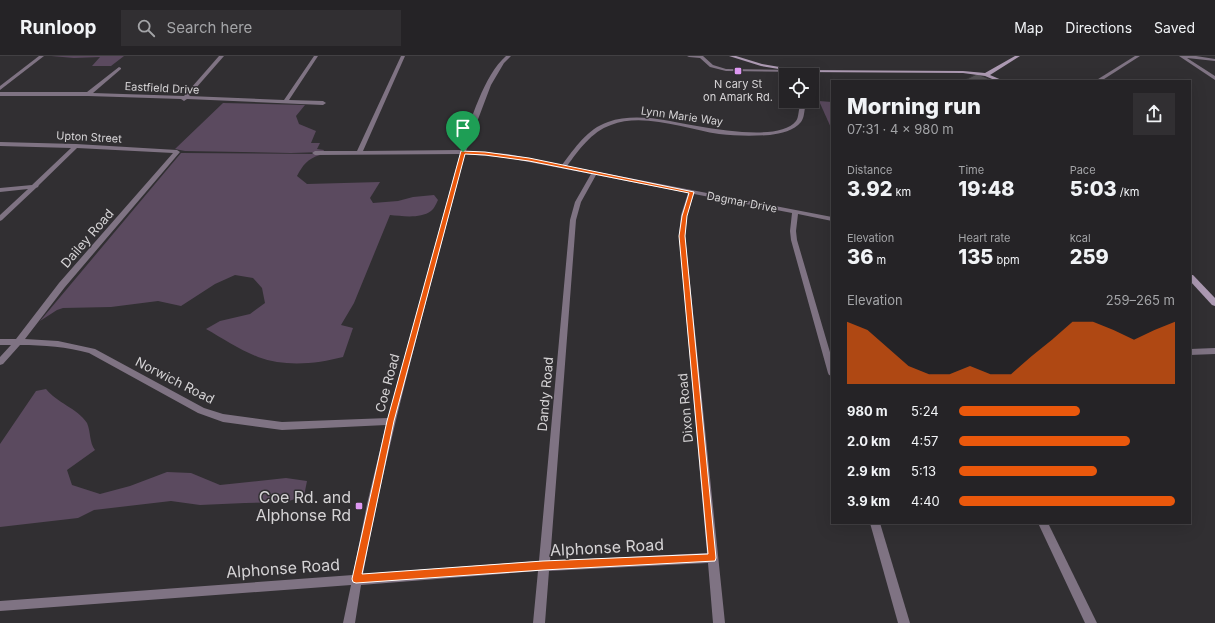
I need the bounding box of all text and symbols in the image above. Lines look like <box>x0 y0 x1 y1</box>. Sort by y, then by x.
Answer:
search box <box>121 10 401 46</box>
text: Runloop <box>20 16 97 39</box>
icon: search <box>135 17 157 39</box>
text: Search here <box>167 18 252 37</box>
text: Map <box>1014 19 1043 36</box>
text: Directions <box>1065 19 1132 36</box>
text: Saved <box>1154 19 1195 36</box>
marker: N cary St on Amark Rd. <box>733 66 743 76</box>
map controls <box>779 68 819 108</box>
button: locate <box>779 68 819 108</box>
place label: N cary St on Amark Rd. <box>703 77 773 104</box>
street label: Eastfield Drive <box>124 79 200 97</box>
text: Morning run <box>847 93 981 119</box>
button: share <box>1133 93 1175 135</box>
street label: Lynn Marie Way <box>640 103 724 129</box>
pin <box>446 111 480 152</box>
icon: arrive <box>452 117 474 139</box>
text: 07:31 · 4 × 980 m <box>847 121 954 137</box>
street label: Upton Street <box>56 128 123 146</box>
text: Distance <box>847 163 892 177</box>
text: Time <box>958 163 984 177</box>
text: Pace <box>1070 163 1096 177</box>
text: 3.92 <box>847 177 892 201</box>
text: 19:48 <box>958 177 1015 201</box>
text: 5:03 <box>1070 177 1117 201</box>
text: km <box>892 185 911 199</box>
text: /km <box>1117 185 1139 199</box>
street label: Dagmar Drive <box>706 188 778 216</box>
street label: Dailey Road <box>57 205 117 271</box>
text: Elevation <box>847 231 894 245</box>
text: Heart rate <box>958 231 1010 245</box>
text: kcal <box>1070 231 1091 245</box>
text: 36 <box>847 245 873 269</box>
text: 135 <box>958 245 993 269</box>
text: 259 <box>1070 245 1109 269</box>
text: m <box>873 253 886 267</box>
text: bpm <box>993 253 1020 267</box>
text: Elevation <box>847 292 903 308</box>
text: 259–265 m <box>1106 292 1175 308</box>
street label: Coe Road <box>372 352 402 414</box>
street label: Norwich Road <box>133 353 217 407</box>
street label: Dandy Road <box>534 356 556 432</box>
street label: Dixon Road <box>674 373 696 443</box>
text: 980 m <box>847 403 888 419</box>
text: 5:24 <box>911 403 939 419</box>
text: 2.0 km <box>847 433 890 449</box>
text: 4:57 <box>911 433 938 449</box>
text: 2.9 km <box>847 463 890 479</box>
text: 5:13 <box>911 463 936 479</box>
place label: Coe Rd. and Alphonse Rd <box>256 487 351 525</box>
text: 3.9 km <box>847 493 890 509</box>
text: 4:40 <box>911 493 940 509</box>
marker: Coe Rd. and Alphonse Rd <box>354 501 364 511</box>
street label: Alphonse Road <box>550 534 664 560</box>
street label: Alphonse Road <box>225 554 341 582</box>

